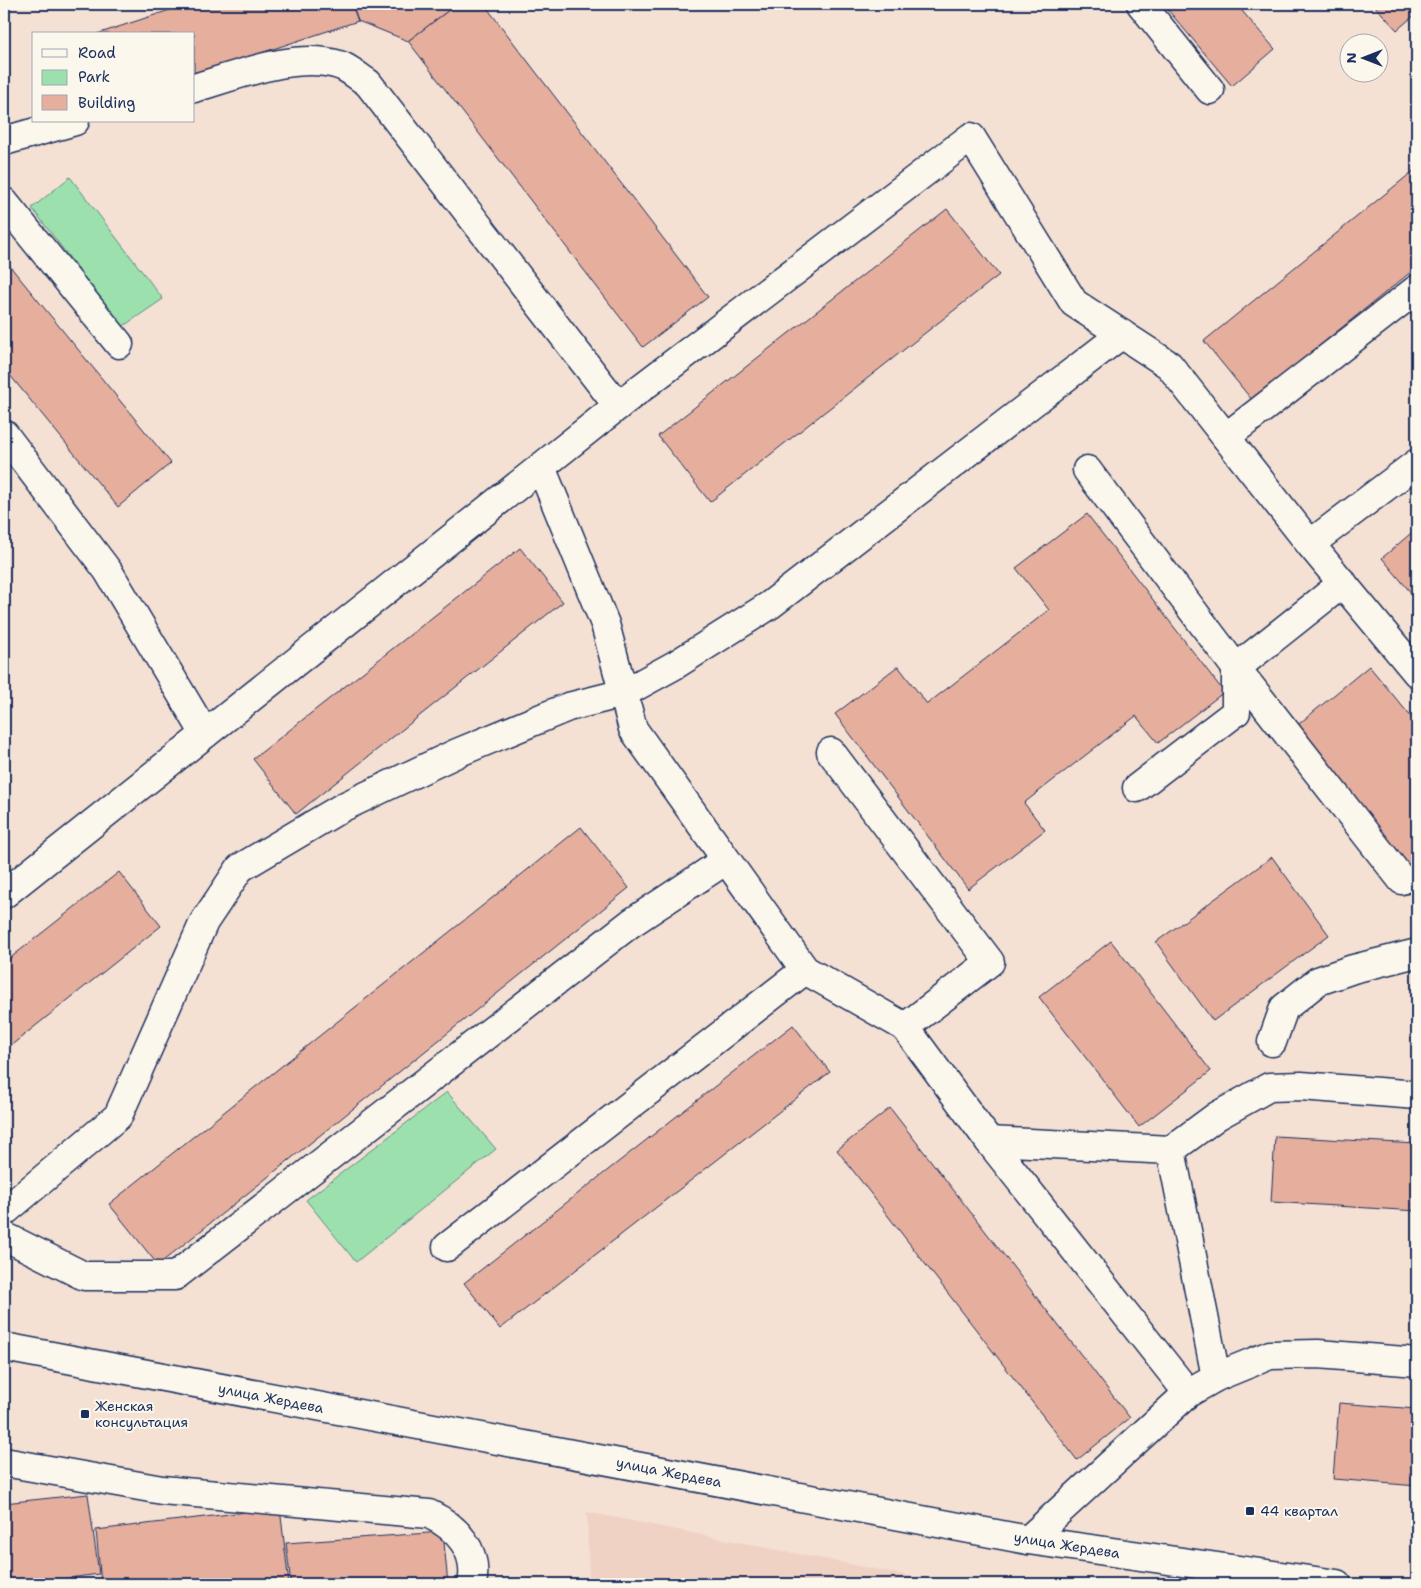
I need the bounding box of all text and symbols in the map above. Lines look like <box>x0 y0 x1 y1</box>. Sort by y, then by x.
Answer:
legend <box>32 32 195 122</box>
north arrow <box>1338 32 1388 82</box>
text: Road <box>78 43 116 63</box>
text: N <box>1342 52 1360 64</box>
text: Park <box>78 67 110 87</box>
text: Building <box>78 93 135 113</box>
street label: улица Жердева <box>217 1379 326 1417</box>
place label: Женская консультация <box>95 1397 188 1431</box>
marker: Женская консультация <box>79 1408 91 1420</box>
street label: улица Жердева <box>615 1453 724 1491</box>
place label: 44 квартал <box>1260 1502 1338 1520</box>
marker: 44 квартал <box>1244 1505 1256 1517</box>
street label: улица Жердева <box>1013 1528 1122 1562</box>

